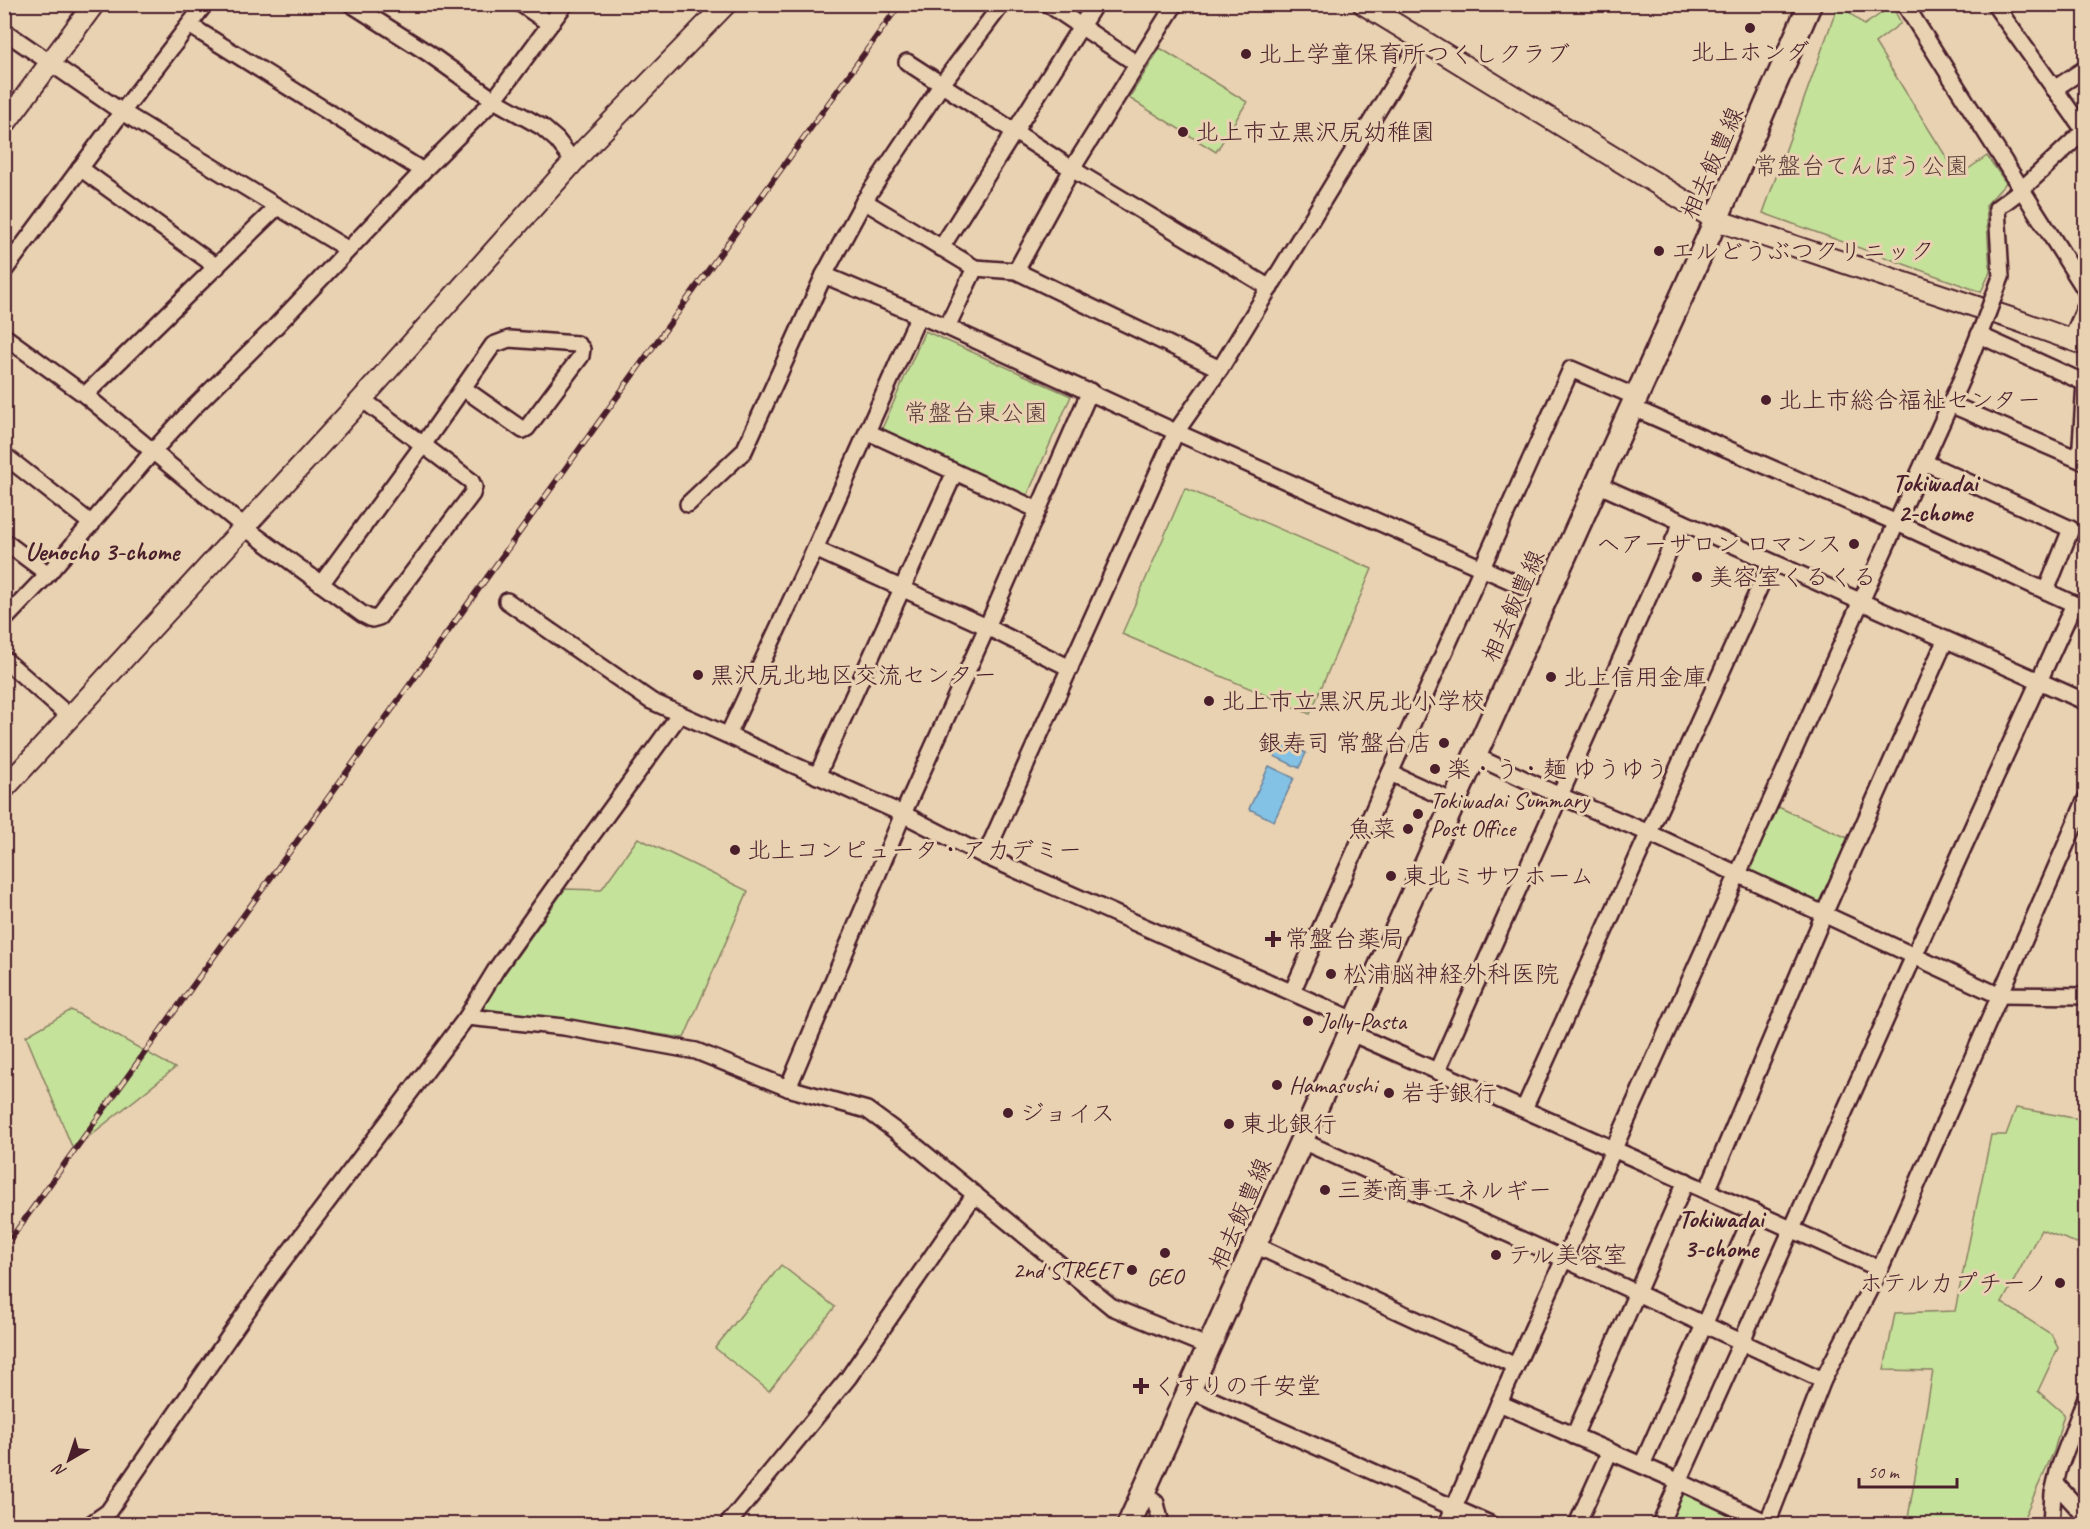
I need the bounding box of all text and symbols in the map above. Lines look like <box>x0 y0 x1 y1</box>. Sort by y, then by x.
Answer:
marker: 北上ホンダ <box>1743 21 1757 35</box>
place label: 北上ホンダ <box>1690 37 1810 67</box>
place label: 北上学童保育所つくしクラブ <box>1258 39 1570 69</box>
marker: 北上学童保育所つくしクラブ <box>1239 47 1253 61</box>
street label: 相去飯豊線 <box>1674 102 1750 224</box>
place label: 北上市立黒沢尻幼稚園 <box>1195 117 1435 147</box>
marker: 北上市立黒沢尻幼稚園 <box>1176 125 1190 139</box>
park label: 常盤台てんぼう公園 <box>1753 151 1969 181</box>
place label: エルどうぶつクリニック <box>1671 236 1935 266</box>
marker: エルどうぶつクリニック <box>1652 244 1666 258</box>
place label: 北上市総合福祉センター <box>1778 385 2041 415</box>
marker: 北上市総合福祉センター <box>1759 393 1773 407</box>
park label: 常盤台東公園 <box>904 398 1048 428</box>
district label: Tokiwadai 2-chome <box>1892 466 1981 529</box>
place label: ヘアーサロン ロマンス <box>1596 529 1842 559</box>
district label: Uenocho 3-chome <box>25 535 181 568</box>
marker: ヘアーサロン ロマンス <box>1847 537 1861 551</box>
street label: 相去飯豊線 <box>1475 545 1551 667</box>
place label: 美容室くるくる <box>1709 562 1877 592</box>
marker: 美容室くるくる <box>1690 570 1704 584</box>
place label: 黒沢尻北地区交流センター <box>710 660 997 690</box>
place label: 北上信用金庫 <box>1563 662 1707 692</box>
marker: 黒沢尻北地区交流センター <box>691 668 705 682</box>
marker: 北上信用金庫 <box>1544 670 1558 684</box>
place label: 北上市立黒沢尻北小学校 <box>1221 686 1485 716</box>
marker: 北上市立黒沢尻北小学校 <box>1202 694 1216 708</box>
place label: 銀寿司 常盤台店 <box>1258 728 1432 758</box>
marker: 銀寿司 常盤台店 <box>1437 736 1451 750</box>
place label: 楽・う・麺 ゆうゆう <box>1447 754 1669 784</box>
marker: 楽・う・麺 ゆうゆう <box>1428 762 1442 776</box>
place label: Tokiwadai Summary Post Office <box>1430 785 1591 843</box>
marker: Tokiwadai Summary Post Office <box>1411 807 1425 821</box>
place label: 魚菜 <box>1348 814 1396 844</box>
marker: 魚菜 <box>1401 822 1415 836</box>
place label: 北上コンピュータ・アカデミー <box>747 835 1082 865</box>
marker: 北上コンピュータ・アカデミー <box>728 843 742 857</box>
place label: 東北ミサワホーム <box>1403 861 1594 891</box>
marker: 東北ミサワホーム <box>1384 869 1398 883</box>
place label: 常盤台薬局 <box>1285 924 1405 954</box>
marker: 常盤台薬局 <box>1266 932 1280 946</box>
place label: 松浦脳神経外科医院 <box>1343 959 1559 989</box>
marker: 松浦脳神経外科医院 <box>1324 967 1338 981</box>
place label: Jolly-Pasta <box>1319 1006 1407 1036</box>
marker: Jolly-Pasta <box>1301 1014 1315 1028</box>
place label: Hamasushi <box>1289 1070 1379 1100</box>
marker: Hamasushi <box>1270 1078 1284 1092</box>
place label: 岩手銀行 <box>1401 1078 1497 1108</box>
marker: 岩手銀行 <box>1382 1086 1396 1100</box>
place label: ジョイス <box>1020 1098 1115 1128</box>
marker: ジョイス <box>1001 1106 1015 1120</box>
place label: 東北銀行 <box>1241 1109 1337 1139</box>
marker: 東北銀行 <box>1222 1117 1236 1131</box>
street label: 相去飯豊線 <box>1202 1153 1278 1275</box>
place label: 三菱商事エネルギー <box>1337 1175 1552 1205</box>
marker: 三菱商事エネルギー <box>1318 1183 1332 1197</box>
district label: Tokiwadai 3-chome <box>1678 1202 1767 1265</box>
place label: テル美容室 <box>1508 1240 1627 1270</box>
marker: GEO <box>1158 1246 1172 1260</box>
marker: テル美容室 <box>1489 1248 1503 1262</box>
place label: 2nd STREET <box>1012 1255 1125 1285</box>
place label: GEO <box>1147 1262 1185 1292</box>
marker: 2nd STREET <box>1125 1263 1139 1277</box>
place label: ホテルカプチーノ <box>1859 1268 2048 1298</box>
marker: ホテルカプチーノ <box>2053 1276 2067 1290</box>
place label: くすりの千安堂 <box>1153 1371 1321 1401</box>
marker: くすりの千安堂 <box>1134 1379 1148 1393</box>
north arrow <box>39 1430 99 1490</box>
scale bar <box>1859 1451 1956 1489</box>
text: N <box>48 1458 70 1482</box>
text: 50 m <box>1868 1461 1901 1483</box>

